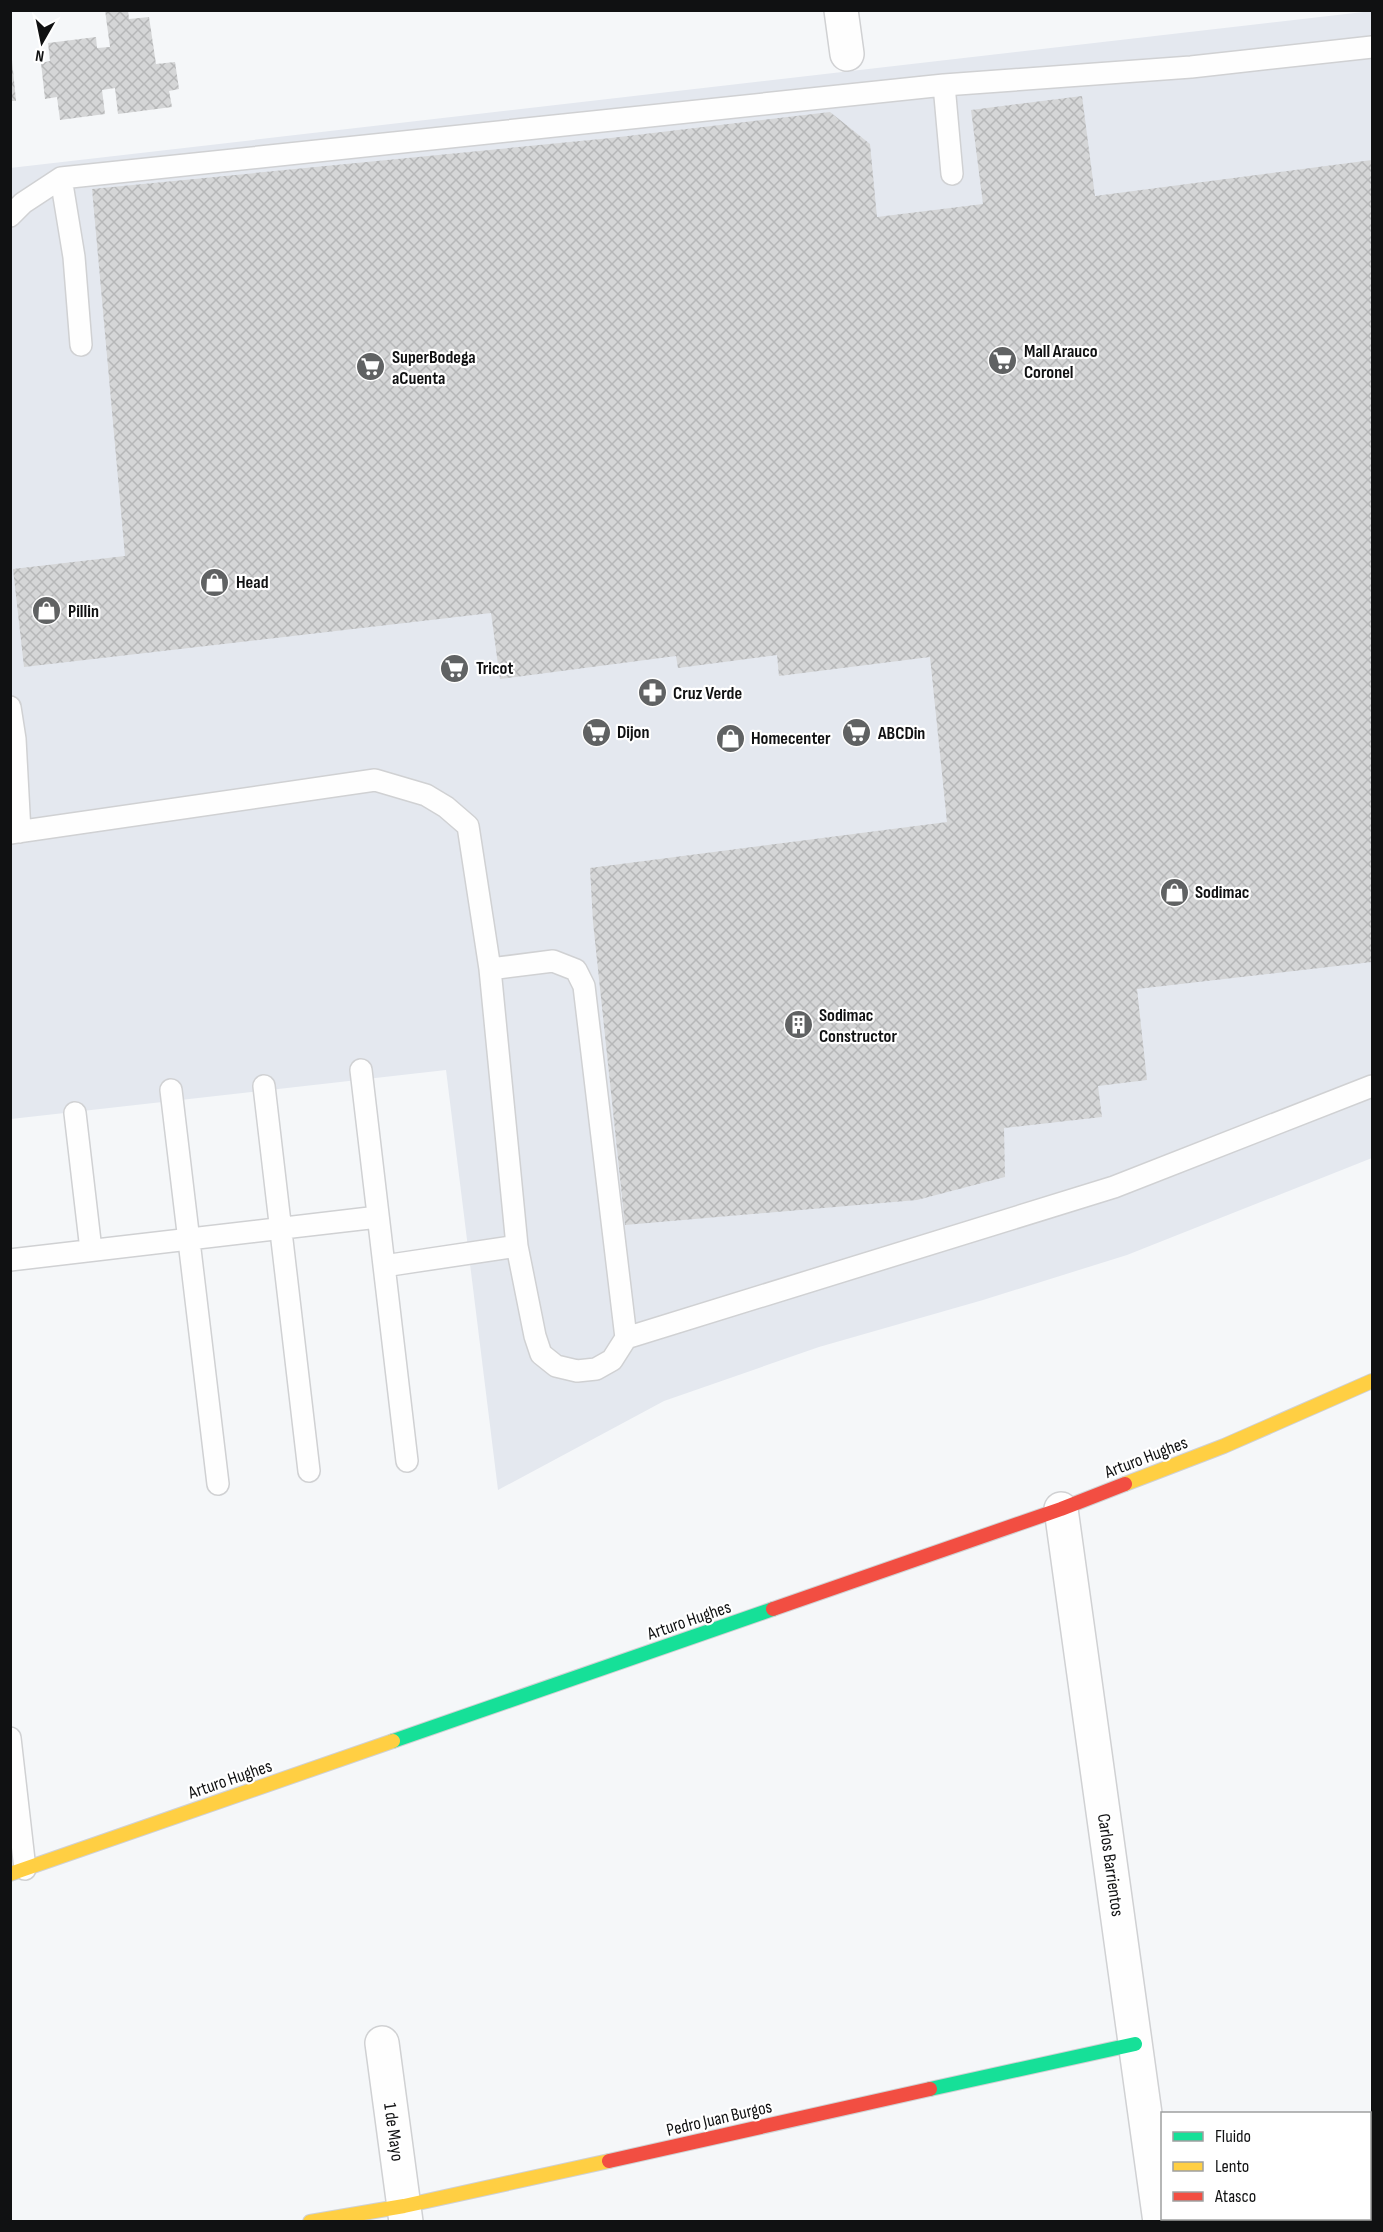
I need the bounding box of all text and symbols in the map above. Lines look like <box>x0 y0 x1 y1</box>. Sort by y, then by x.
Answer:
north arrow <box>12 12 72 72</box>
text: N <box>34 45 46 65</box>
place label: Mall Arauco Coronel <box>1024 341 1098 383</box>
supermarket icon: Mall Arauco Coronel <box>987 345 1019 377</box>
place label: SuperBodega aCuenta <box>392 347 476 389</box>
supermarket icon: SuperBodega aCuenta <box>355 351 387 383</box>
shop icon: Head <box>199 566 231 598</box>
place label: Head <box>236 572 269 593</box>
shop icon: Pillin <box>31 595 63 627</box>
place label: Pillin <box>68 601 99 622</box>
supermarket icon: Tricot <box>439 652 471 684</box>
place label: Tricot <box>476 658 513 679</box>
pharmacy icon: Cruz Verde <box>636 677 668 709</box>
place label: Cruz Verde <box>673 683 742 704</box>
supermarket icon: Dijon <box>580 716 612 748</box>
supermarket icon: ABCDin <box>841 717 873 749</box>
place label: Dijon <box>617 722 649 743</box>
shop icon: Homecenter <box>714 722 746 754</box>
place label: ABCDin <box>877 723 925 744</box>
place label: Homecenter <box>751 728 831 749</box>
shop icon: Sodimac <box>1158 876 1190 908</box>
place label: Sodimac <box>1195 882 1249 903</box>
place label: Sodimac Constructor <box>819 1005 897 1047</box>
building icon: Sodimac Constructor <box>782 1009 814 1041</box>
street label: Arturo Hughes <box>1101 1432 1191 1483</box>
street label: Arturo Hughes <box>644 1596 734 1645</box>
street label: Arturo Hughes <box>185 1755 275 1804</box>
street label: Carlos Barrientos <box>1093 1812 1128 1918</box>
street label: Pedro Juan Burgos <box>664 2096 774 2141</box>
street label: 1 de Mayo <box>379 2102 408 2163</box>
legend <box>1161 2112 1371 2220</box>
text: Fluido <box>1215 2126 1251 2147</box>
text: Lento <box>1215 2156 1249 2177</box>
text: Atasco <box>1214 2186 1256 2207</box>

